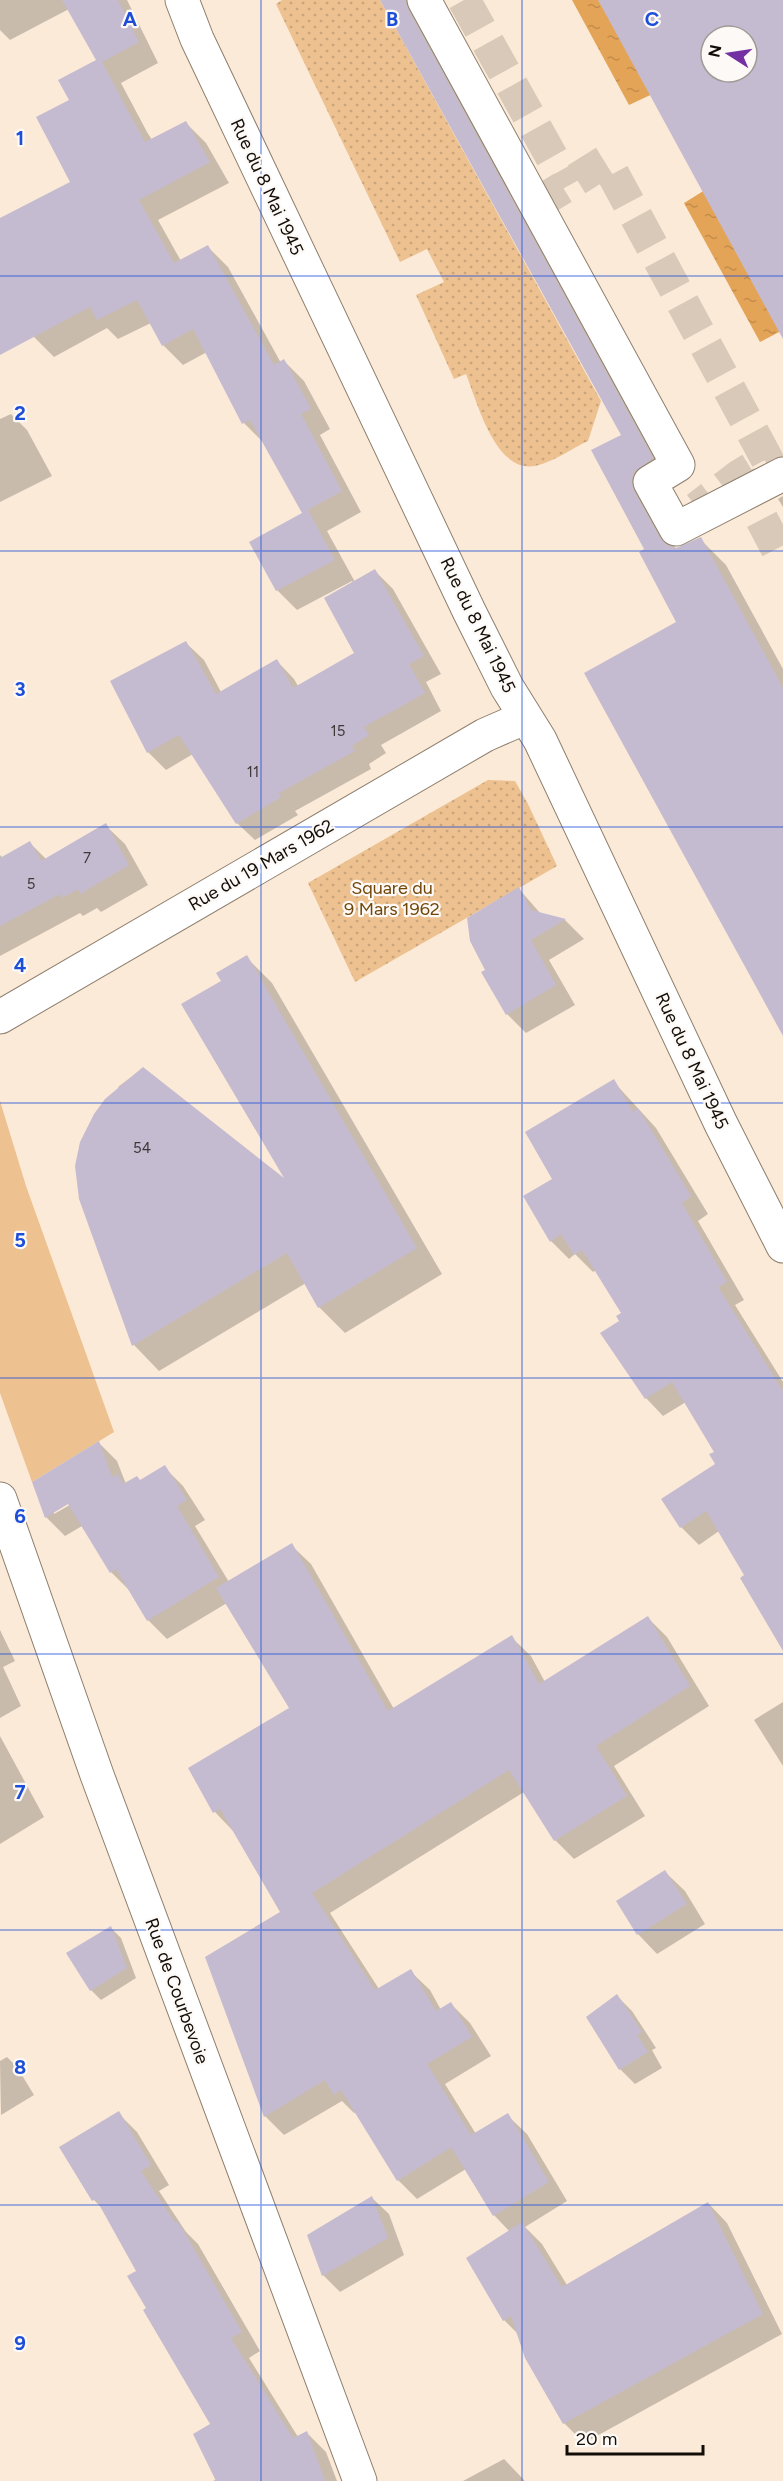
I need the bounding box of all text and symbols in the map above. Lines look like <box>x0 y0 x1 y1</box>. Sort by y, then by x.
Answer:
text: A <box>123 7 138 31</box>
text: B <box>386 7 398 31</box>
text: C <box>645 7 659 31</box>
north arrow <box>699 24 759 84</box>
text: N <box>704 43 725 59</box>
street label: Rue du 8 Mai 1945 <box>226 115 308 259</box>
text: 1 <box>16 126 24 150</box>
text: 2 <box>14 401 26 425</box>
street label: Rue du 8 Mai 1945 <box>436 554 520 696</box>
text: 3 <box>14 677 26 701</box>
house number: 15 <box>331 722 345 740</box>
house number: 11 <box>247 763 259 781</box>
street label: Rue du 19 Mars 1962 <box>185 815 337 915</box>
house number: 7 <box>83 849 91 867</box>
house number: 5 <box>27 875 35 893</box>
park label: Square du 9 Mars 1962 <box>344 877 440 920</box>
text: 4 <box>14 953 27 977</box>
street label: Rue du 8 Mai 1945 <box>651 989 733 1133</box>
house number: 54 <box>133 1139 151 1157</box>
text: 5 <box>14 1228 26 1252</box>
text: 6 <box>14 1504 26 1528</box>
text: 7 <box>14 1780 26 1804</box>
street label: Rue de Courbevoie <box>140 1915 214 2067</box>
text: 8 <box>14 2055 26 2079</box>
text: 9 <box>14 2331 26 2355</box>
scale bar <box>567 2418 704 2456</box>
text: 20 m <box>576 2428 617 2450</box>

